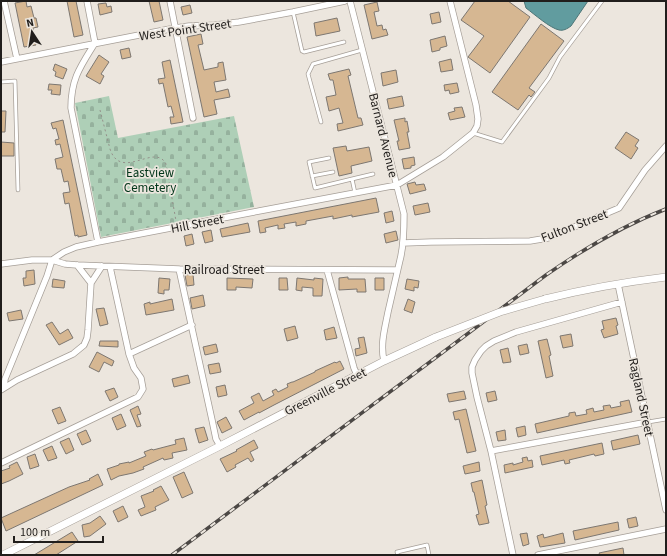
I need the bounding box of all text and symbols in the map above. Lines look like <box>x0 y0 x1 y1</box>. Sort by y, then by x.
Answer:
north arrow <box>12 12 52 52</box>
text: N <box>25 15 35 31</box>
street label: West Point Street <box>138 15 233 45</box>
street label: Barnard Avenue <box>364 91 402 179</box>
park label: Eastview Cemetery <box>124 164 176 197</box>
street label: Fulton Street <box>538 205 611 247</box>
street label: Hill Street <box>169 210 226 238</box>
street label: Railroad Street <box>184 261 265 279</box>
street label: Ragland Street <box>624 356 658 439</box>
street label: Greenville Street <box>281 363 370 420</box>
scale bar <box>14 518 103 544</box>
text: 100 m <box>20 524 50 541</box>

